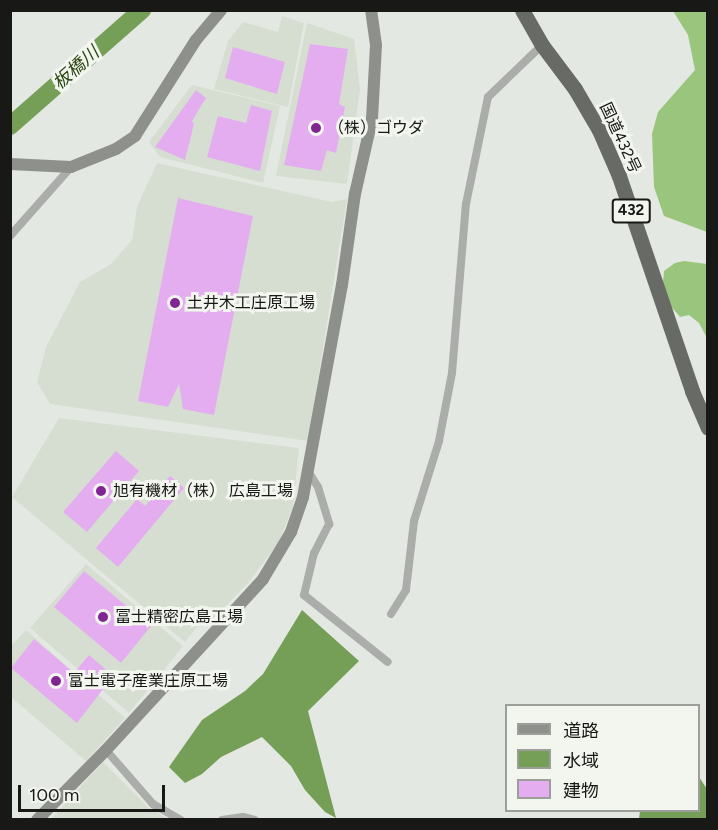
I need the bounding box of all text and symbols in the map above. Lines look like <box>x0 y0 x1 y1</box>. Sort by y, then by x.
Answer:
water label: 板橋川 <box>49 42 103 94</box>
street label: 国道432号 <box>595 100 645 176</box>
place label: （株）ゴウダ <box>328 118 424 138</box>
marker: （株）ゴウダ <box>309 121 323 135</box>
road number: 432 <box>612 199 650 223</box>
place label: 土井木工庄原工場 <box>187 293 315 313</box>
marker: 土井木工庄原工場 <box>168 296 182 310</box>
place label: 旭有機材（株） 広島工場 <box>113 481 293 501</box>
marker: 旭有機材（株） 広島工場 <box>94 484 108 498</box>
place label: 冨士精密広島工場 <box>115 607 243 627</box>
marker: 冨士精密広島工場 <box>96 610 110 624</box>
place label: 富士電子産業庄原工場 <box>68 671 228 691</box>
marker: 富士電子産業庄原工場 <box>49 674 63 688</box>
legend <box>505 704 700 812</box>
text: 道路 <box>563 720 599 742</box>
text: 水域 <box>563 750 599 772</box>
scale bar <box>21 773 168 811</box>
text: 建物 <box>563 780 599 802</box>
text: 100 m <box>29 784 79 806</box>

